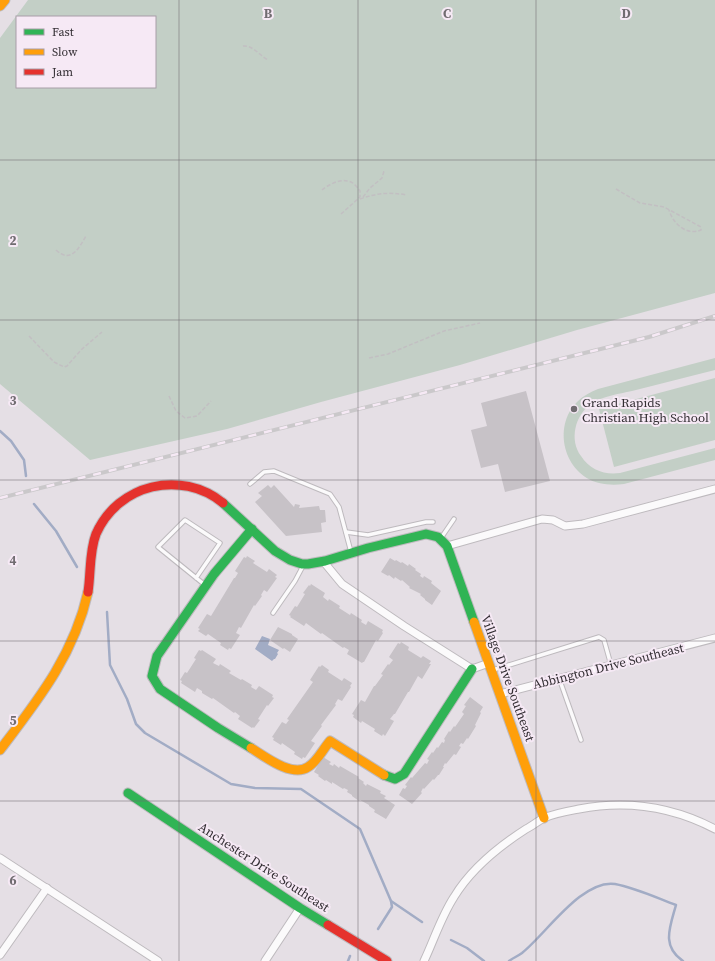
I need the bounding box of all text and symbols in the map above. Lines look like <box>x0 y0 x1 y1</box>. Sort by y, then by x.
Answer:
text: B <box>264 5 273 22</box>
text: C <box>443 5 451 22</box>
text: D <box>621 5 631 22</box>
legend <box>16 16 156 88</box>
text: Fast <box>52 24 74 40</box>
text: Slow <box>52 44 78 60</box>
text: Jam <box>51 64 73 80</box>
text: 2 <box>9 232 17 249</box>
text: 3 <box>9 392 17 409</box>
place label: Grand Rapids Christian High School <box>582 394 709 426</box>
marker: Grand Rapids Christian High School <box>569 404 579 414</box>
text: 4 <box>9 552 17 569</box>
street label: Village Drive Southeast <box>477 612 539 744</box>
street label: Abbington Drive Southeast <box>531 639 686 693</box>
text: 5 <box>9 712 17 729</box>
street label: Anchester Drive Southeast <box>195 818 333 916</box>
text: 6 <box>9 872 17 889</box>

